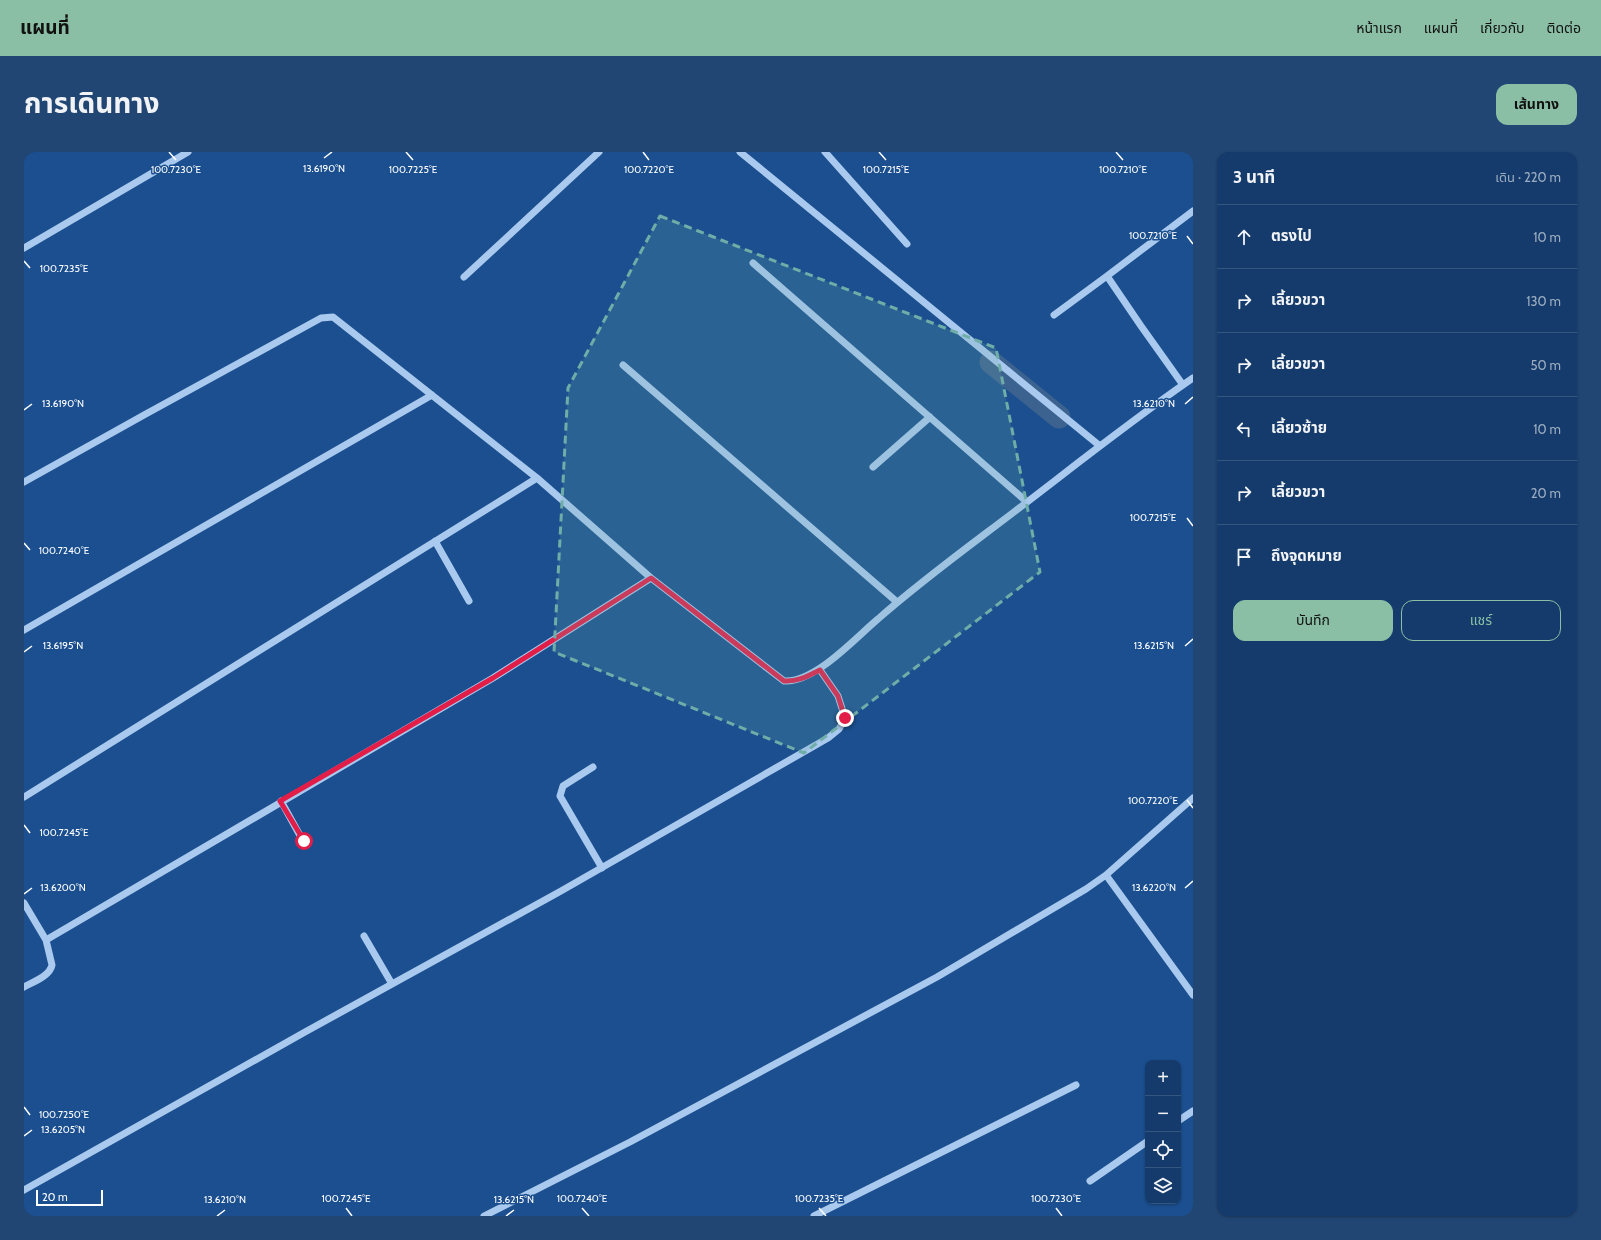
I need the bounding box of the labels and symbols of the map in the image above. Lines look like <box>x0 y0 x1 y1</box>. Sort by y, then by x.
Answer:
text: 13.6190°N <box>303 162 345 175</box>
text: 100.7230°E <box>151 163 202 176</box>
text: 100.7225°E <box>389 163 438 176</box>
text: 100.7220°E <box>624 163 674 176</box>
text: 100.7215°E <box>863 163 910 176</box>
text: 100.7210°E <box>1099 163 1147 176</box>
text: 100.7210°E <box>1129 229 1177 242</box>
text: 100.7235°E <box>40 262 89 275</box>
text: 13.6190°N <box>42 397 84 410</box>
text: 13.6210°N <box>1133 397 1175 410</box>
text: 100.7215°E <box>1130 511 1177 524</box>
text: 100.7240°E <box>39 544 90 557</box>
text: 13.6195°N <box>43 639 83 652</box>
text: 13.6215°N <box>1134 639 1174 652</box>
route end <box>836 709 854 727</box>
text: 100.7220°E <box>1128 794 1178 807</box>
text: 100.7245°E <box>39 826 89 839</box>
route start <box>295 832 313 850</box>
text: 13.6200°N <box>40 881 86 894</box>
text: 13.6220°N <box>1132 881 1176 894</box>
text: 100.7250°E <box>39 1108 90 1121</box>
text: 13.6205°N <box>41 1123 85 1136</box>
scale bar <box>36 1188 103 1207</box>
text: 100.7245°E <box>321 1192 371 1205</box>
text: 100.7240°E <box>557 1192 608 1205</box>
text: 100.7235°E <box>795 1192 844 1205</box>
text: 100.7230°E <box>1031 1192 1082 1205</box>
text: 13.6210°N <box>204 1193 246 1206</box>
text: 13.6215°N <box>494 1193 534 1206</box>

